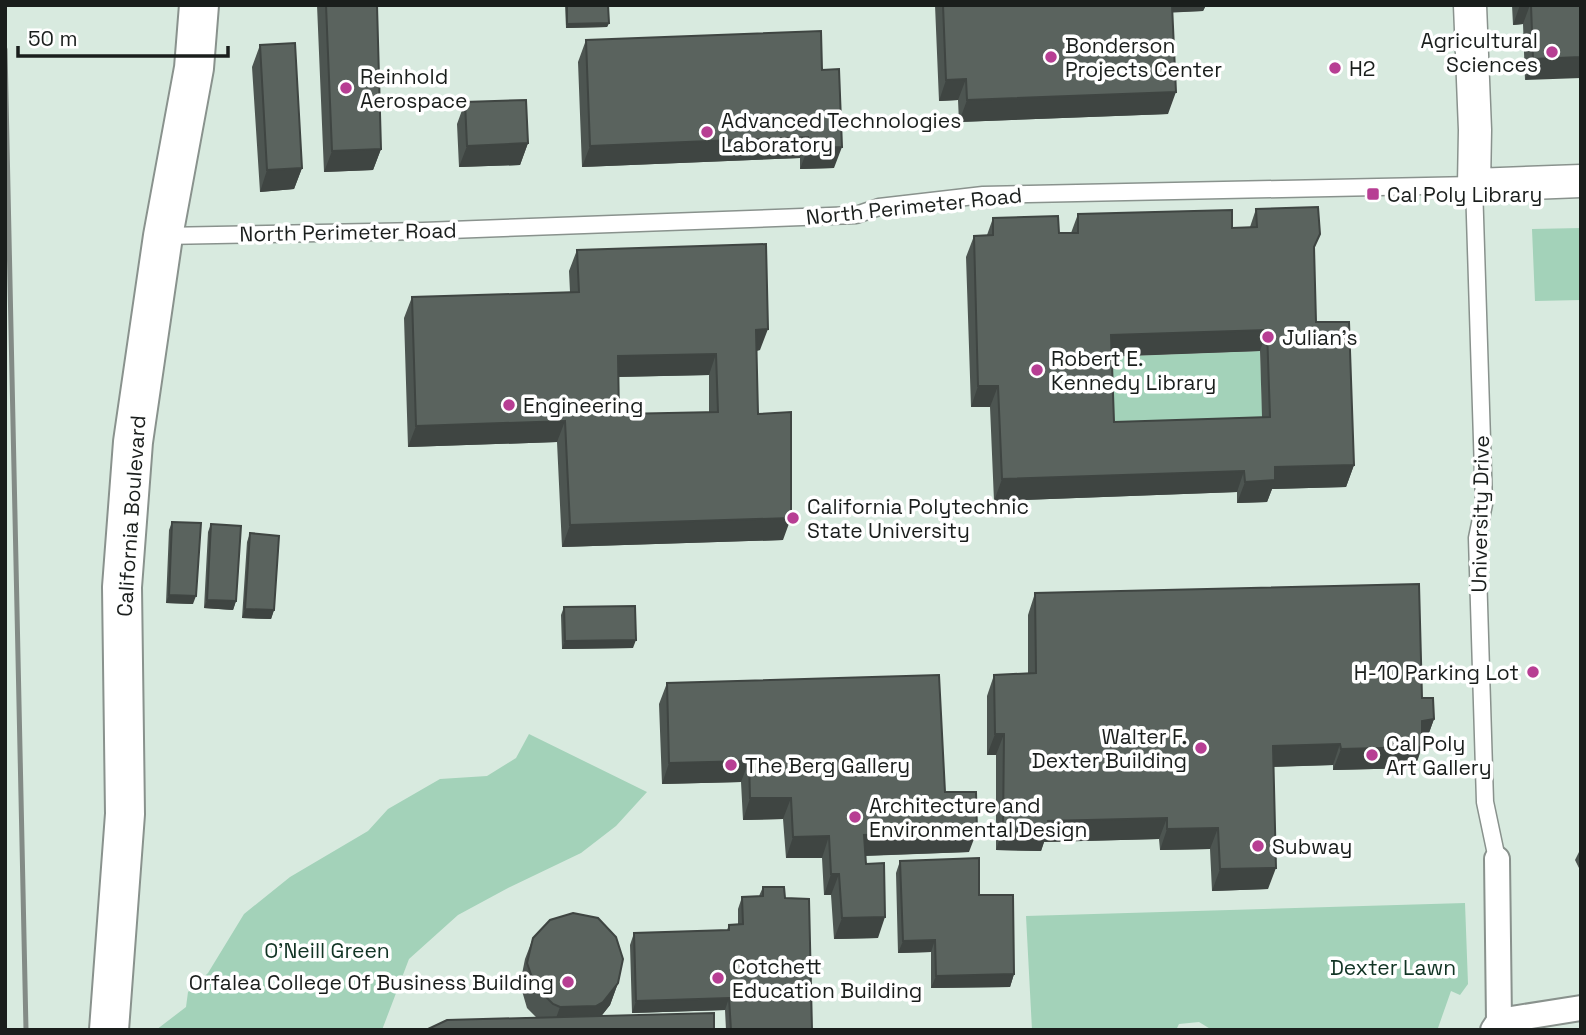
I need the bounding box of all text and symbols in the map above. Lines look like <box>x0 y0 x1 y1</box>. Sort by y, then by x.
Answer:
scale bar <box>18 14 228 58</box>
text: 50 m <box>28 25 78 52</box>
place label: Agricultural Sciences <box>1420 27 1538 78</box>
place label: Bonderson Projects Center <box>1065 32 1222 83</box>
marker: Agricultural Sciences <box>1544 44 1560 60</box>
marker: Bonderson Projects Center <box>1043 49 1059 65</box>
place label: H2 <box>1349 55 1375 82</box>
marker: H2 <box>1327 60 1343 76</box>
place label: Reinhold Aerospace <box>360 63 468 114</box>
marker: Reinhold Aerospace <box>338 80 354 96</box>
place label: Advanced Technologies Laboratory <box>721 107 961 158</box>
marker: Advanced Technologies Laboratory <box>699 124 715 140</box>
street label: North Perimeter Road <box>805 181 1023 231</box>
place label: Cal Poly Library <box>1387 181 1542 208</box>
marker: Cal Poly Library <box>1365 186 1381 202</box>
street label: North Perimeter Road <box>239 217 457 247</box>
place label: Julian's <box>1282 324 1358 351</box>
marker: Julian's <box>1260 329 1276 345</box>
place label: Robert E. Kennedy Library <box>1051 345 1216 396</box>
marker: Robert E. Kennedy Library <box>1029 362 1045 378</box>
place label: Engineering <box>523 392 643 419</box>
marker: Engineering <box>501 397 517 413</box>
street label: California Boulevard <box>110 414 152 618</box>
street label: University Drive <box>1465 435 1495 593</box>
place label: California Polytechnic State University <box>807 493 1029 544</box>
marker: California Polytechnic State University <box>785 510 801 526</box>
place label: H-10 Parking Lot <box>1354 659 1519 686</box>
marker: H-10 Parking Lot <box>1525 664 1541 680</box>
place label: Walter F. Dexter Building <box>1032 723 1187 774</box>
place label: Cal Poly Art Gallery <box>1386 730 1492 781</box>
marker: Walter F. Dexter Building <box>1193 740 1209 756</box>
marker: Cal Poly Art Gallery <box>1364 747 1380 763</box>
place label: The Berg Gallery <box>745 752 910 779</box>
marker: The Berg Gallery <box>723 757 739 773</box>
place label: Architecture and Environmental Design <box>869 792 1087 843</box>
marker: Architecture and Environmental Design <box>847 809 863 825</box>
place label: Subway <box>1272 833 1352 860</box>
marker: Subway <box>1250 838 1266 854</box>
park label: O'Neill Green <box>264 937 390 964</box>
place label: Cotchett Education Building <box>732 953 922 1004</box>
park label: Dexter Lawn <box>1330 954 1456 981</box>
place label: Orfalea College Of Business Building <box>189 969 554 996</box>
marker: Cotchett Education Building <box>710 970 726 986</box>
marker: Orfalea College Of Business Building <box>560 974 576 990</box>

